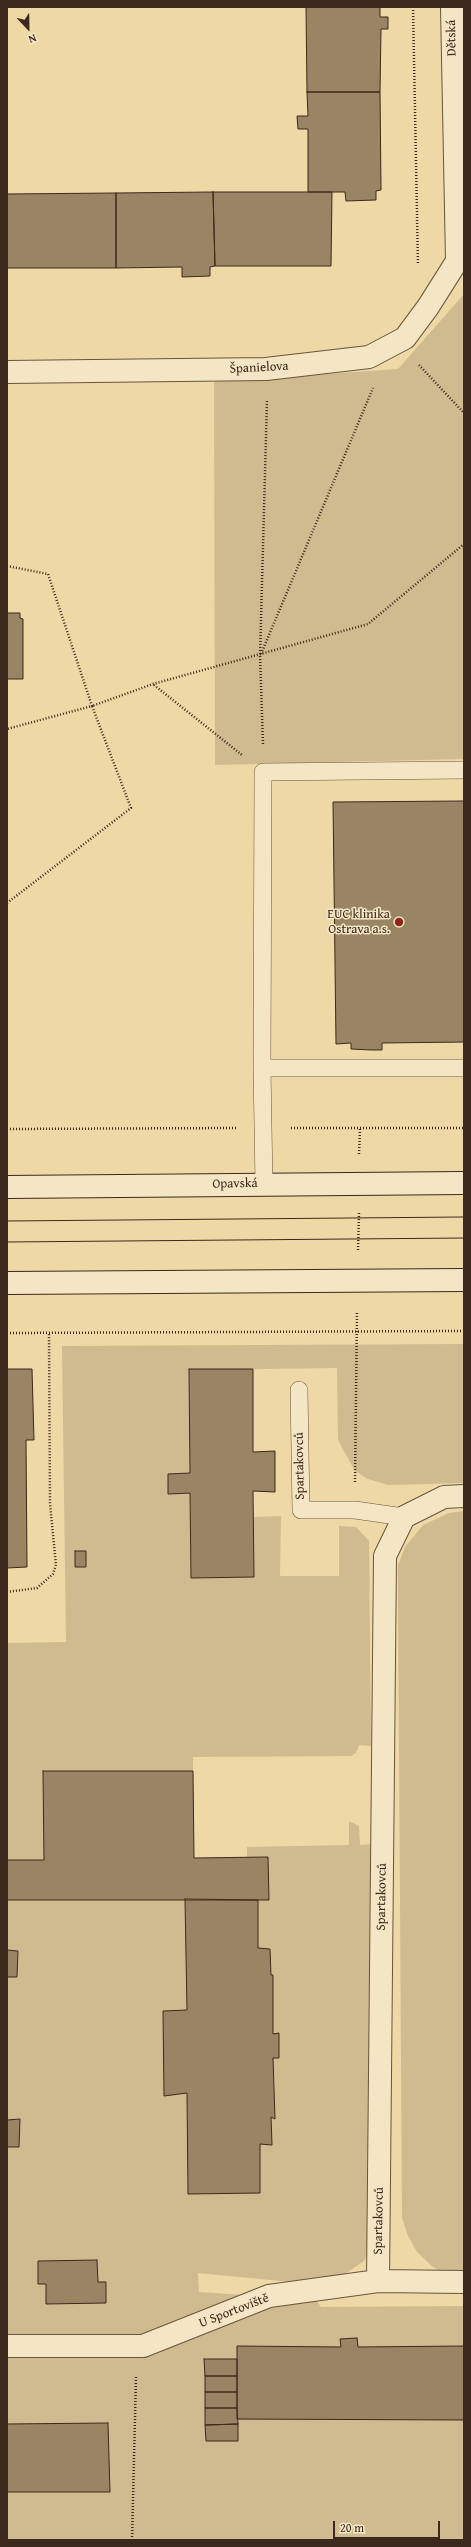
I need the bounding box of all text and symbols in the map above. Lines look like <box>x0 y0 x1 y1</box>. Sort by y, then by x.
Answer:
north arrow <box>8 8 48 48</box>
street label: Dětská <box>444 20 460 56</box>
text: N <box>26 30 39 48</box>
street label: Španielova <box>229 359 289 377</box>
place label: EUC klinika Ostrava a.s. <box>327 907 390 938</box>
marker: EUC klinika Ostrava a.s. <box>393 916 405 928</box>
street label: Opavská <box>212 1176 258 1192</box>
street label: Spartakovců <box>292 1432 308 1500</box>
street label: Spartakovců <box>374 1863 390 1931</box>
street label: Spartakovců <box>371 2187 387 2255</box>
street label: U Sportoviště <box>197 2291 271 2331</box>
scale bar <box>335 2513 442 2539</box>
text: 20 m <box>340 2519 364 2536</box>

